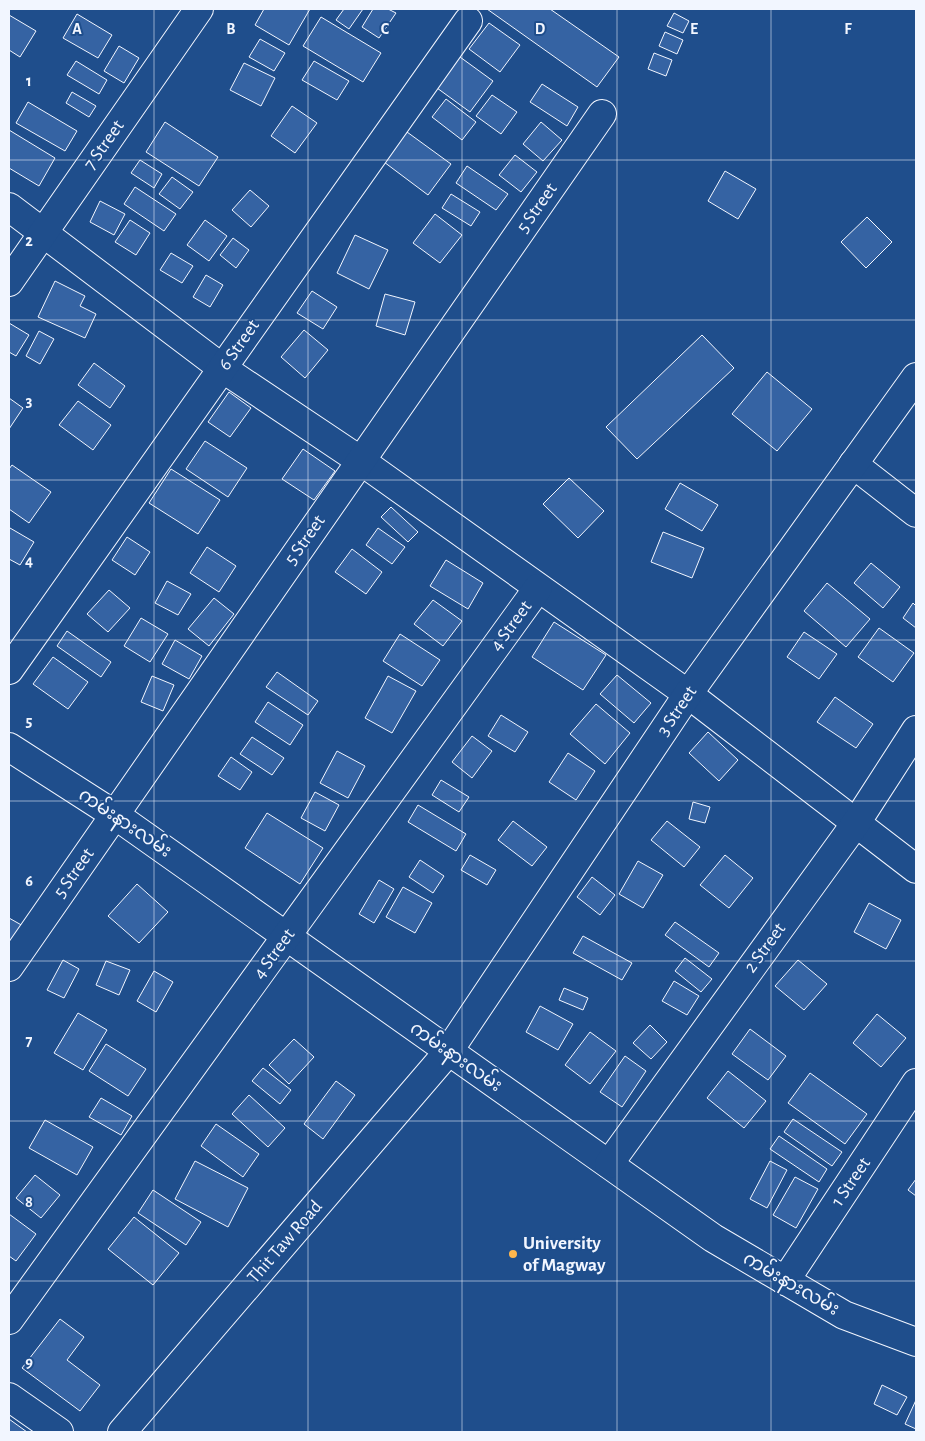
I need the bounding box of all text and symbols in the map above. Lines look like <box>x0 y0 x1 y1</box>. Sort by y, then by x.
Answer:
text: A <box>72 21 82 37</box>
text: B <box>226 21 236 37</box>
text: C <box>381 21 390 37</box>
text: D <box>535 21 546 37</box>
text: E <box>690 21 698 37</box>
text: F <box>844 21 852 37</box>
text: 1 <box>26 73 32 89</box>
street label: 7 Street <box>80 117 128 173</box>
street label: 5 Street <box>513 180 561 236</box>
text: 2 <box>25 233 33 249</box>
street label: 6 Street <box>215 316 263 374</box>
text: 3 <box>26 393 33 409</box>
street label: 5 Street <box>281 512 329 568</box>
text: 4 <box>25 553 33 569</box>
street label: 4 Street <box>487 597 535 655</box>
street label: 3 Street <box>654 683 700 739</box>
text: 5 <box>26 713 33 729</box>
street label: ကမ်းနားလမ်း <box>72 780 178 865</box>
street label: 5 Street <box>50 845 98 901</box>
text: 6 <box>25 873 33 889</box>
street label: 2 Street <box>741 920 789 976</box>
street label: 4 Street <box>250 925 298 983</box>
street label: ကမ်းနားလမ်း <box>404 1013 509 1100</box>
text: 7 <box>26 1033 33 1049</box>
street label: 1 Street <box>828 1154 874 1210</box>
text: 8 <box>25 1194 33 1210</box>
street label: Thit Taw Road <box>244 1197 326 1287</box>
place label: University of Magway <box>523 1234 606 1275</box>
street label: ကမ်းနားလမ်း <box>737 1244 845 1323</box>
marker: University of Magway <box>507 1248 519 1260</box>
text: 9 <box>25 1354 33 1370</box>

